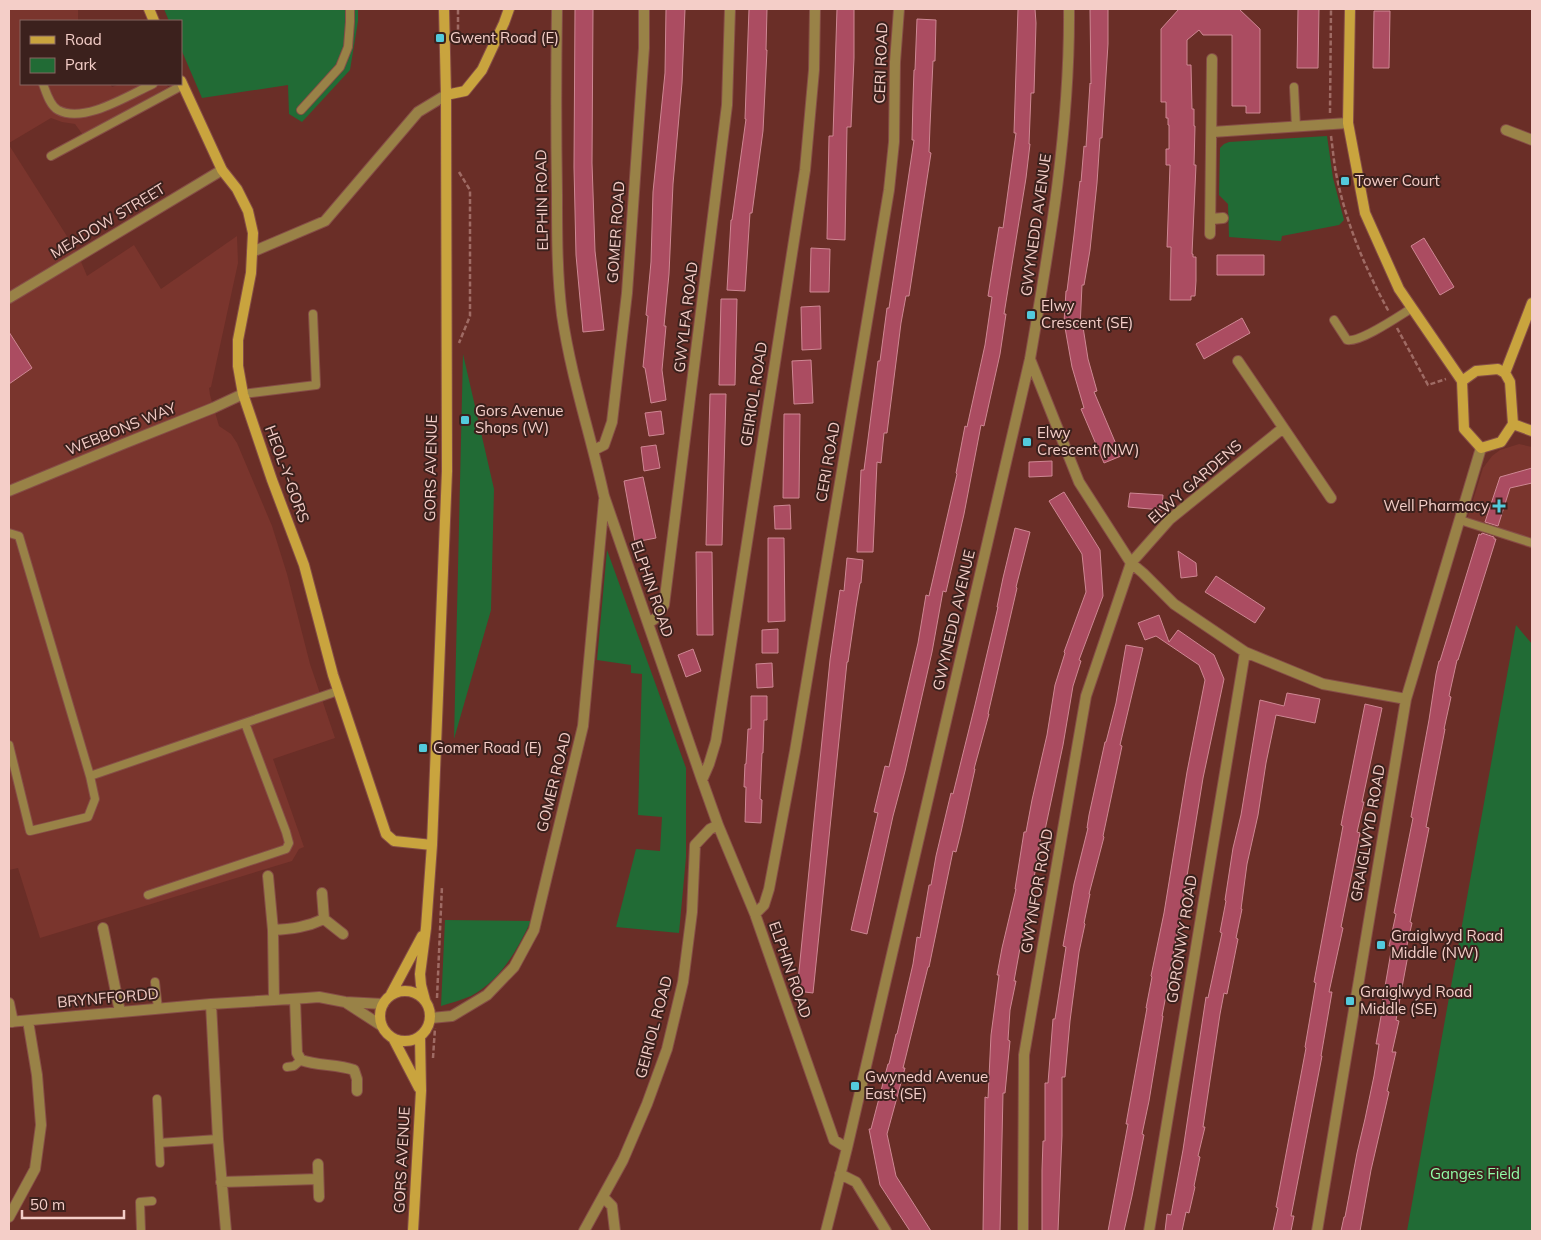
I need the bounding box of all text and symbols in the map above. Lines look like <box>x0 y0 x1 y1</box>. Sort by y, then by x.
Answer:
legend <box>20 20 182 85</box>
street label: CERI ROAD <box>870 22 891 104</box>
place label: Gwent Road (E) <box>450 28 559 47</box>
text: Road <box>65 30 102 49</box>
marker: Gwent Road (E) <box>434 32 446 44</box>
text: Park <box>65 55 97 74</box>
street label: ELPHIN ROAD <box>531 149 552 251</box>
street label: GWYNEDD AVENUE <box>1016 152 1055 297</box>
place label: Tower Court <box>1355 171 1440 190</box>
marker: Tower Court <box>1339 175 1351 187</box>
street label: MEADOW STREET <box>47 179 169 262</box>
street label: GOMER ROAD <box>602 180 629 284</box>
street label: GWYLFA ROAD <box>669 260 702 373</box>
place label: Elwy Crescent (SE) <box>1041 296 1133 332</box>
marker: Elwy Crescent (SE) <box>1025 309 1037 321</box>
street label: GEIRIOL ROAD <box>736 340 771 448</box>
street label: WEBBONS WAY <box>63 397 179 459</box>
place label: Gors Avenue Shops (W) <box>475 401 564 437</box>
street label: GORS AVENUE <box>420 414 441 521</box>
marker: Gors Avenue Shops (W) <box>459 414 471 426</box>
street label: CERI ROAD <box>811 420 844 504</box>
street label: HEOL-Y-GORS <box>261 423 314 525</box>
place label: Elwy Crescent (NW) <box>1037 423 1139 459</box>
marker: Elwy Crescent (NW) <box>1021 436 1033 448</box>
street label: ELWY GARDENS <box>1144 436 1246 528</box>
place label: Well Pharmacy <box>1383 496 1489 515</box>
marker: Well Pharmacy <box>1493 500 1505 512</box>
street label: ELPHIN ROAD <box>627 538 678 640</box>
street label: GWYNEDD AVENUE <box>928 548 979 692</box>
street label: GOMER ROAD <box>532 730 575 834</box>
place label: Gomer Road (E) <box>433 738 542 757</box>
marker: Gomer Road (E) <box>417 742 429 754</box>
street label: GRAIGLWYD ROAD <box>1346 763 1389 903</box>
street label: GWYNFOR ROAD <box>1016 827 1057 955</box>
street label: GORONWY ROAD <box>1162 874 1201 1004</box>
street label: ELPHIN ROAD <box>765 919 816 1021</box>
place label: Graiglwyd Road Middle (NW) <box>1391 926 1503 962</box>
marker: Graiglwyd Road Middle (NW) <box>1375 939 1387 951</box>
street label: GEIRIOL ROAD <box>631 973 676 1080</box>
place label: Graiglwyd Road Middle (SE) <box>1360 982 1472 1018</box>
street label: BRYNFFORDD <box>56 984 160 1011</box>
marker: Graiglwyd Road Middle (SE) <box>1344 995 1356 1007</box>
place label: Gwynedd Avenue East (SE) <box>865 1067 988 1103</box>
marker: Gwynedd Avenue East (SE) <box>849 1080 861 1092</box>
street label: GORS AVENUE <box>389 1106 414 1214</box>
park label: Ganges Field <box>1430 1164 1520 1183</box>
scale bar <box>22 1188 125 1220</box>
text: 50 m <box>30 1195 65 1214</box>

